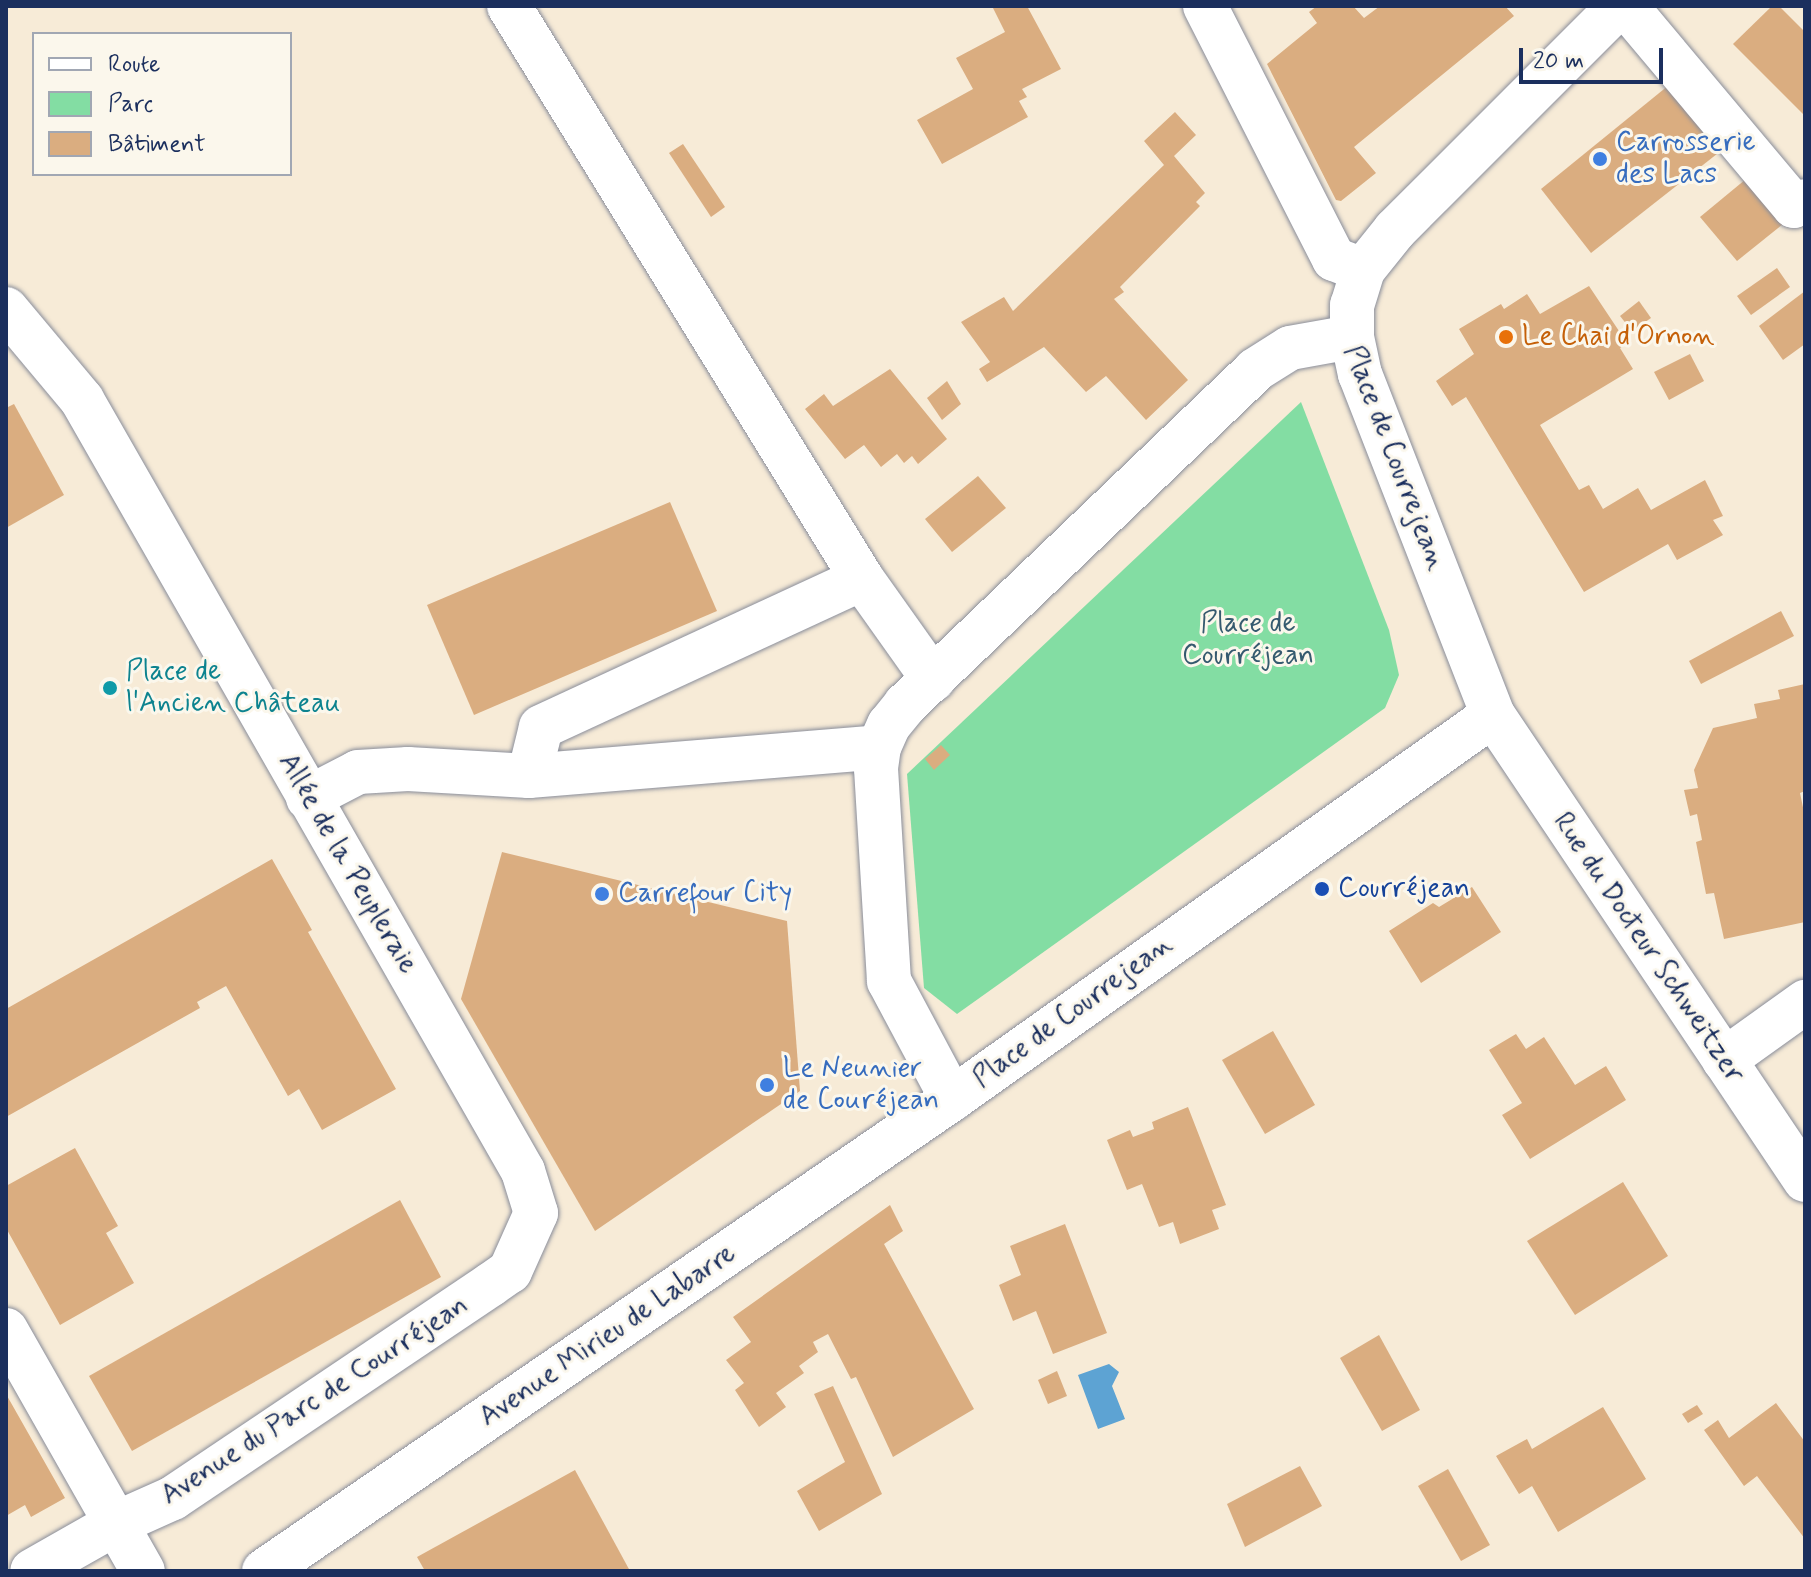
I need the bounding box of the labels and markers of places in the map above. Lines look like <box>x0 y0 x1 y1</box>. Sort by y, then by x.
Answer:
place label: Carrosserie des Lacs <box>1616 126 1756 192</box>
marker: Carrosserie des Lacs <box>1591 150 1609 168</box>
place label: Le Chai d'Ornon <box>1522 320 1721 354</box>
marker: Le Chai d'Ornon <box>1497 328 1515 346</box>
place label: Place de l'Ancien Château <box>126 655 340 721</box>
marker: Place de l'Ancien Château <box>101 679 119 697</box>
place label: Courréjean <box>1338 872 1470 906</box>
place label: Carrefour City <box>618 877 793 911</box>
marker: Courréjean <box>1313 880 1331 898</box>
marker: Carrefour City <box>593 885 611 903</box>
place label: Le Neunier de Couréjean <box>783 1052 936 1118</box>
marker: Le Neunier de Couréjean <box>758 1076 776 1094</box>

